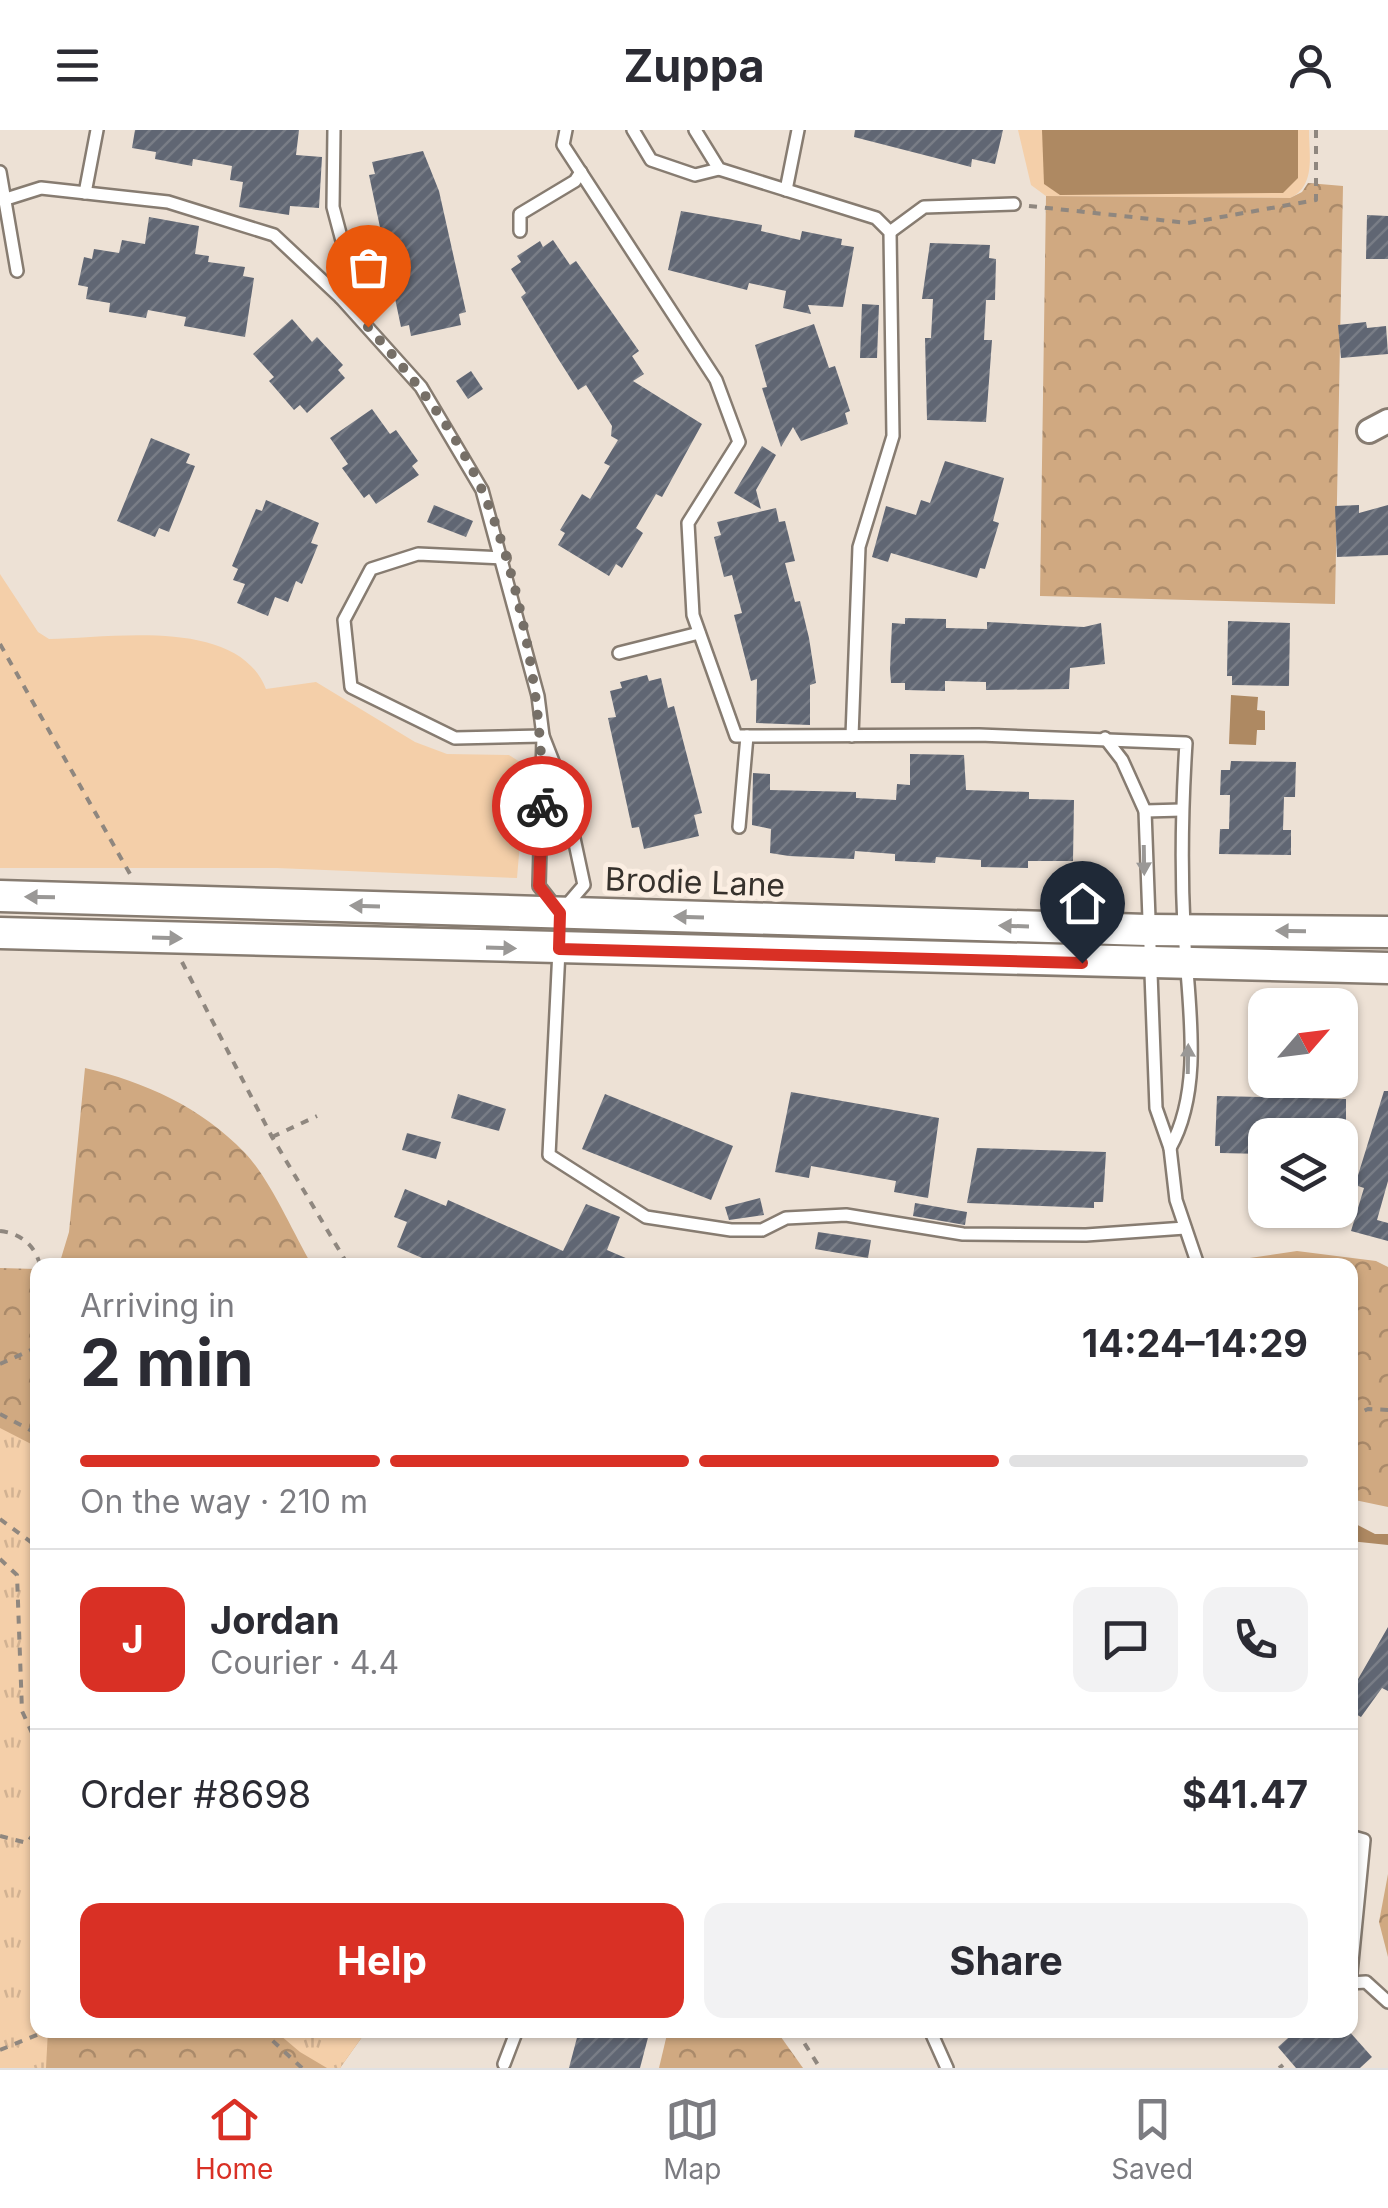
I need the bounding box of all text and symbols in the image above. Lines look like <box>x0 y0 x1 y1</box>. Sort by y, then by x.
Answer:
icon: menu <box>50 38 105 93</box>
text: Zuppa <box>623 38 765 93</box>
icon: person <box>1283 38 1338 93</box>
pin <box>326 225 411 328</box>
icon: bag <box>341 240 396 295</box>
courier <box>492 756 592 856</box>
icon: bike <box>515 779 570 834</box>
one-way arrow <box>1137 844 1153 876</box>
street label: Brodie Lane <box>604 859 786 905</box>
pin <box>1040 861 1125 964</box>
icon: home <box>1055 876 1110 931</box>
one-way arrow <box>23 888 55 904</box>
one-way arrow <box>348 898 380 914</box>
one-way arrow <box>673 908 705 924</box>
one-way arrow <box>998 918 1030 934</box>
one-way arrow <box>1274 923 1306 939</box>
one-way arrow <box>152 930 184 946</box>
one-way arrow <box>485 940 517 956</box>
north arrow <box>1248 988 1358 1098</box>
map controls <box>1248 988 1358 1228</box>
one-way arrow <box>1180 1043 1196 1075</box>
button: layers <box>1248 1118 1358 1228</box>
text: Arriving in <box>80 1286 235 1325</box>
text: 14:24–14:29 <box>1082 1320 1308 1366</box>
text: 2 min <box>80 1323 254 1402</box>
text: On the way · 210 m <box>80 1482 368 1521</box>
button: chat <box>1073 1587 1178 1692</box>
button: phone <box>1203 1587 1308 1692</box>
text: Jordan <box>210 1597 340 1643</box>
text: J <box>121 1616 144 1662</box>
text: Courier · 4.4 <box>210 1643 399 1682</box>
text: Order #8698 <box>80 1771 311 1817</box>
text: $41.47 <box>1182 1771 1308 1817</box>
button: Help <box>80 1903 684 2018</box>
button: Share <box>704 1903 1308 2018</box>
tab: Home <box>195 2092 273 2186</box>
tab: Map <box>663 2092 721 2186</box>
tab: Saved <box>1111 2092 1193 2186</box>

